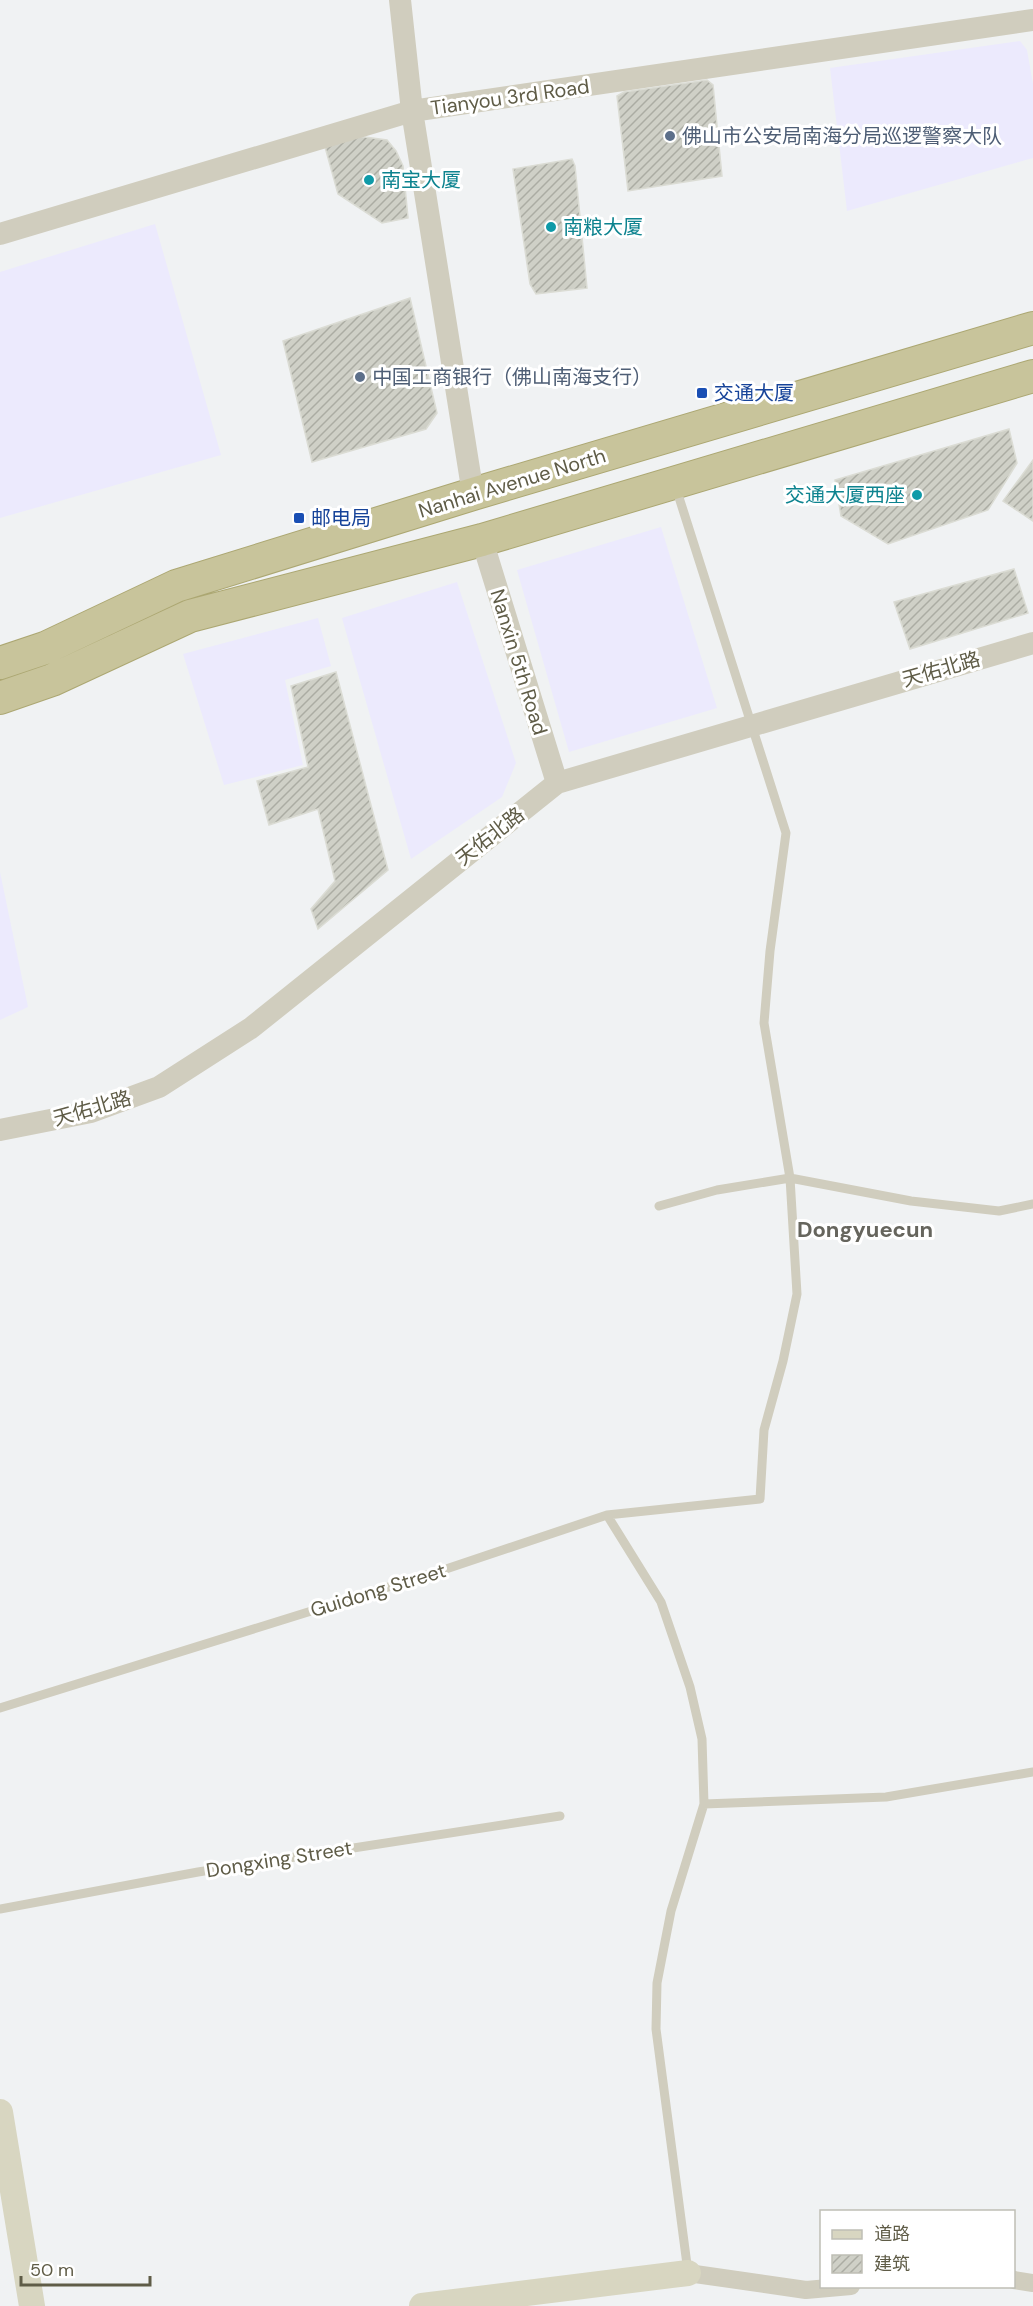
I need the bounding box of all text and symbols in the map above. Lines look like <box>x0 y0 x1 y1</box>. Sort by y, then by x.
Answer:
street label: Tianyou 3rd Road <box>429 73 591 121</box>
place label: 佛山市公安局南海分局巡逻警察大队 <box>682 123 1002 149</box>
marker: 佛山市公安局南海分局巡逻警察大队 <box>663 129 677 143</box>
place label: 南宝大厦 <box>381 167 461 193</box>
marker: 南宝大厦 <box>362 173 376 187</box>
place label: 南粮大厦 <box>563 214 643 240</box>
marker: 南粮大厦 <box>544 220 558 234</box>
place label: 中国工商银行（佛山南海支行） <box>372 364 652 390</box>
marker: 中国工商银行（佛山南海支行） <box>353 370 367 384</box>
place label: 交通大厦 <box>714 380 794 406</box>
marker: 交通大厦 <box>695 386 709 400</box>
street label: Nanhai Avenue North <box>415 442 609 524</box>
place label: 交通大厦西座 <box>785 482 905 508</box>
marker: 交通大厦西座 <box>910 488 924 502</box>
place label: 邮电局 <box>311 505 371 531</box>
marker: 邮电局 <box>292 511 306 525</box>
street label: Nanxin 5th Road <box>484 586 554 738</box>
street label: 天佑北路 <box>899 645 983 693</box>
street label: 天佑北路 <box>450 801 530 871</box>
street label: 天佑北路 <box>50 1084 134 1132</box>
district label: Dongyuecun <box>797 1215 933 1244</box>
street label: Guidong Street <box>307 1557 449 1623</box>
street label: Dongxing Street <box>204 1835 354 1883</box>
legend <box>820 2210 1015 2288</box>
text: 道路 <box>874 2222 910 2246</box>
scale bar <box>21 2249 150 2287</box>
text: 建筑 <box>874 2252 910 2276</box>
text: 50 m <box>30 2258 74 2282</box>

